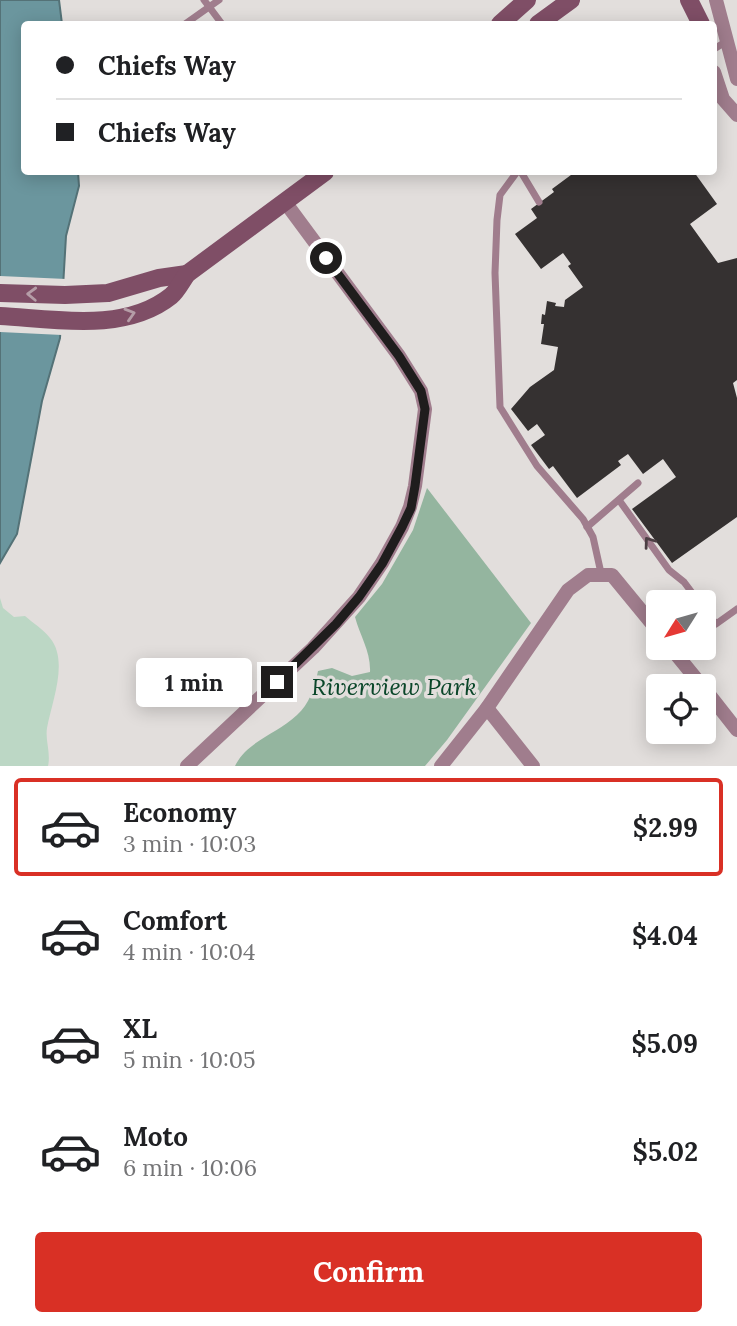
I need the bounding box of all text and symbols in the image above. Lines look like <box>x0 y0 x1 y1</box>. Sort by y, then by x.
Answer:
text: Chiefs Way <box>98 49 236 82</box>
text: Chiefs Way <box>98 116 236 149</box>
route start <box>310 242 342 274</box>
one-way arrow <box>27 286 38 301</box>
one-way arrow <box>124 308 136 323</box>
one-way arrow <box>645 537 658 550</box>
north arrow <box>646 590 716 660</box>
map controls <box>646 590 716 744</box>
callout: 1 min <box>137 658 252 706</box>
route end <box>261 666 293 698</box>
text: 1 min <box>165 668 223 697</box>
park label: Riverview Park <box>311 671 477 702</box>
button: locate <box>646 674 716 744</box>
icon: car <box>39 796 102 859</box>
text: Economy <box>123 796 236 829</box>
text: $2.99 <box>633 811 698 844</box>
text: 3 min · 10:03 <box>123 829 256 858</box>
icon: car <box>39 904 102 967</box>
text: Comfort <box>123 904 227 937</box>
text: $4.04 <box>632 919 698 952</box>
text: 4 min · 10:04 <box>123 937 256 966</box>
icon: car <box>39 1012 102 1075</box>
text: XL <box>123 1012 157 1045</box>
text: $5.09 <box>631 1027 698 1060</box>
text: 5 min · 10:05 <box>123 1045 256 1074</box>
icon: car <box>39 1120 102 1183</box>
text: Moto <box>123 1120 188 1153</box>
text: $5.02 <box>633 1135 698 1168</box>
text: 6 min · 10:06 <box>123 1153 257 1182</box>
button: Confirm <box>35 1232 702 1312</box>

